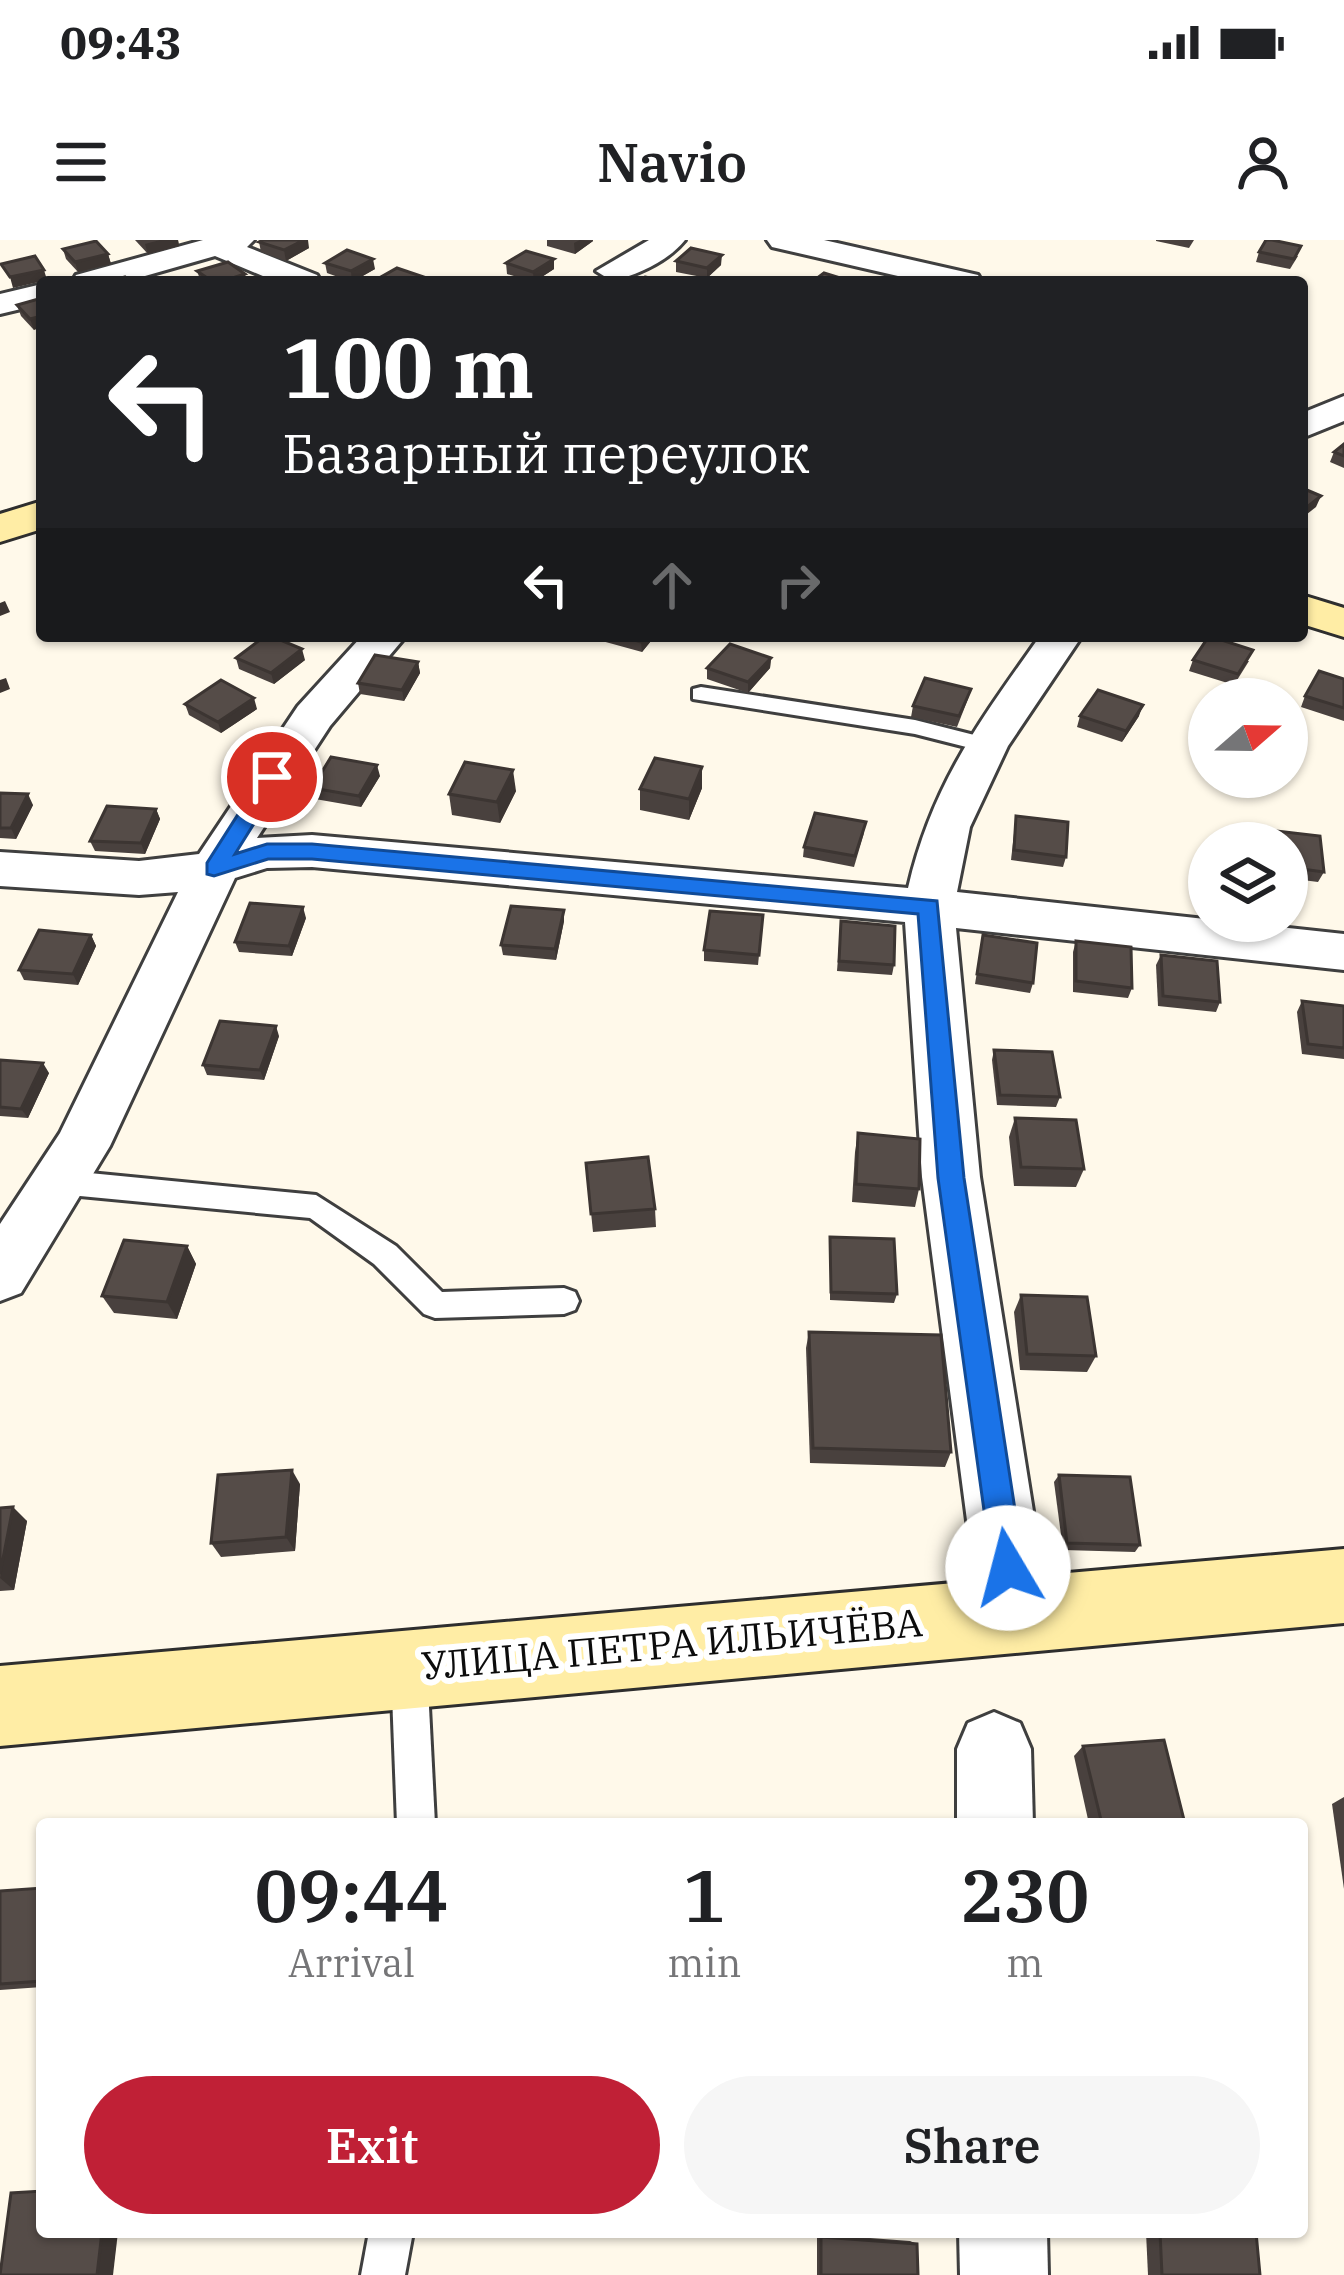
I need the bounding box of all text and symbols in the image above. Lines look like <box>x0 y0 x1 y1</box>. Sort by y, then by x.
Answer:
text: 09:43 <box>60 13 182 71</box>
text: Navio <box>597 127 747 197</box>
icon: menu <box>48 129 114 195</box>
icon: person <box>1230 129 1296 195</box>
text: 100 m <box>282 312 534 421</box>
icon: left <box>84 324 240 480</box>
text: Базарный переулок <box>282 418 810 488</box>
icon: left <box>513 552 579 618</box>
icon: ahead <box>639 552 705 618</box>
icon: right <box>765 552 831 618</box>
north arrow <box>1188 678 1308 798</box>
map controls <box>1188 678 1308 942</box>
pin <box>221 726 323 828</box>
icon: arrive <box>239 744 305 810</box>
button: layers <box>1188 822 1308 942</box>
position arrow <box>945 1505 1071 1631</box>
street label: УЛИЦА ПЕТРА ИЛЬИЧЁВА <box>419 1596 925 1691</box>
text: 09:44 <box>254 1848 449 1942</box>
text: 1 <box>683 1848 726 1942</box>
text: 230 <box>960 1848 1090 1942</box>
text: Arrival <box>288 1937 415 1988</box>
text: min <box>667 1937 742 1988</box>
text: m <box>1006 1937 1043 1988</box>
button: Exit <box>84 2076 660 2214</box>
button: Share <box>684 2076 1260 2214</box>

